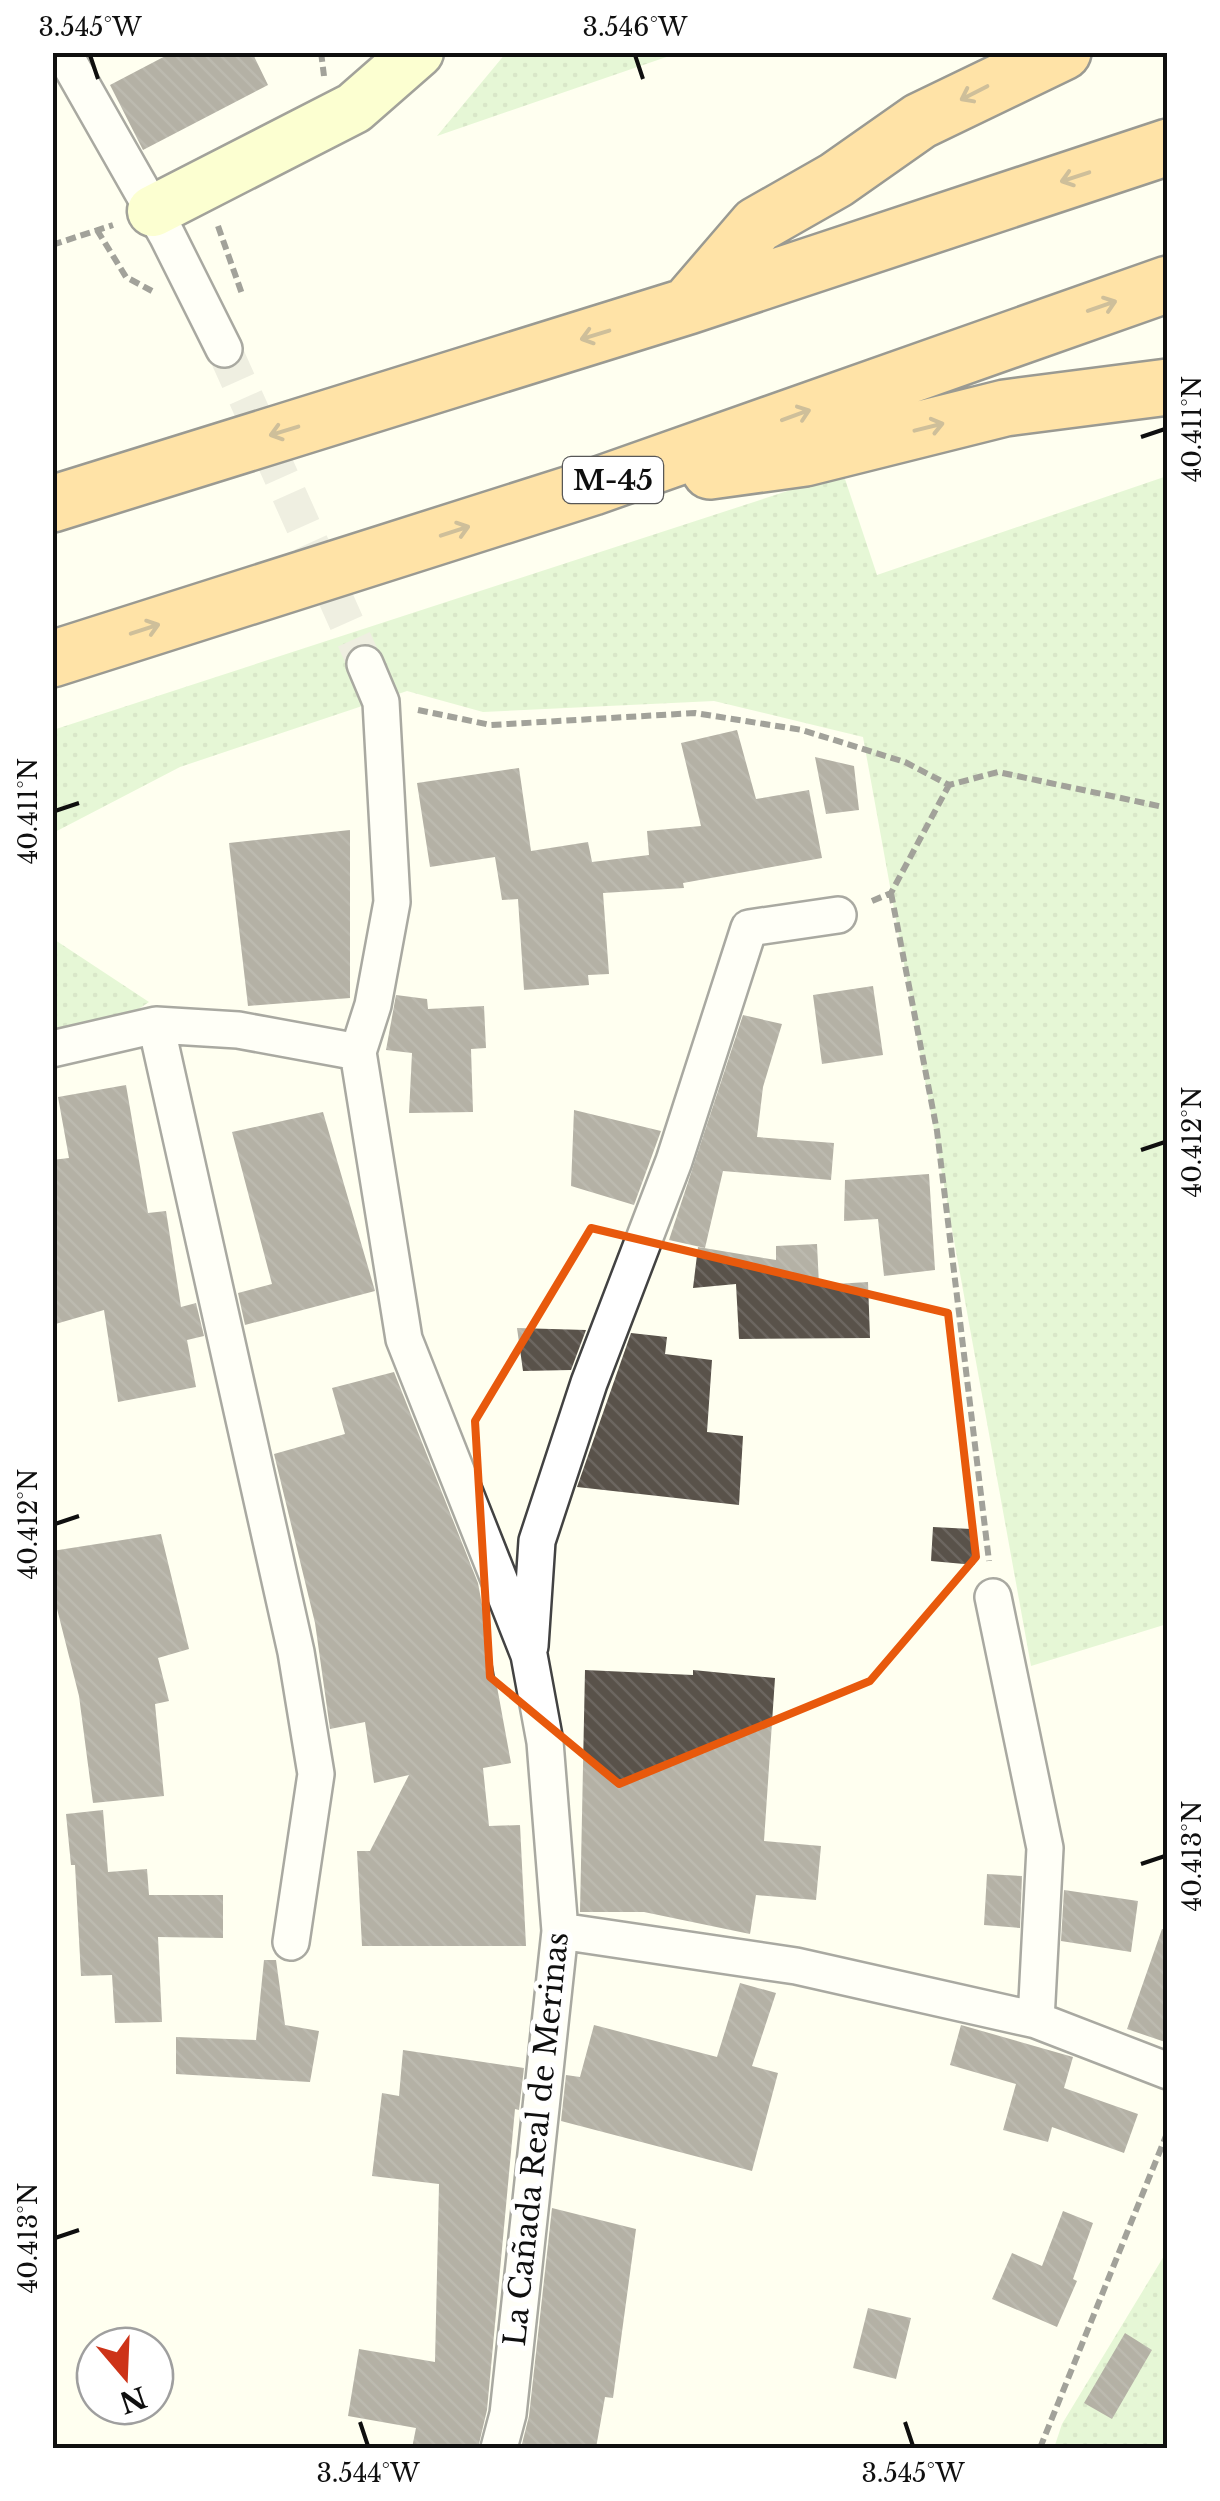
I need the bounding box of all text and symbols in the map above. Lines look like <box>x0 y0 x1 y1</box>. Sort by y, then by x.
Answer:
text: 3.545°W <box>38 12 142 43</box>
text: 3.546°W <box>583 12 688 43</box>
one-way arrow <box>959 84 989 103</box>
one-way arrow <box>1060 170 1091 188</box>
one-way arrow <box>1086 296 1118 314</box>
one-way arrow <box>579 327 611 345</box>
text: 40.411°N <box>1177 376 1208 482</box>
one-way arrow <box>780 405 811 423</box>
one-way arrow <box>912 417 944 435</box>
one-way arrow <box>269 424 301 442</box>
road number: M-45 <box>563 457 663 503</box>
one-way arrow <box>439 521 470 539</box>
one-way arrow <box>129 619 161 637</box>
text: 40.411°N <box>13 758 44 864</box>
text: 40.412°N <box>1177 1087 1208 1197</box>
text: 40.412°N <box>13 1469 44 1579</box>
text: 40.413°N <box>1177 1801 1208 1911</box>
street label: La Cañada Real de Merinas <box>496 1930 576 2348</box>
text: 40.413°N <box>13 2183 44 2293</box>
north arrow <box>75 2326 175 2426</box>
text: N <box>115 2378 151 2420</box>
text: 3.544°W <box>316 2458 420 2489</box>
text: 3.545°W <box>861 2458 965 2489</box>

